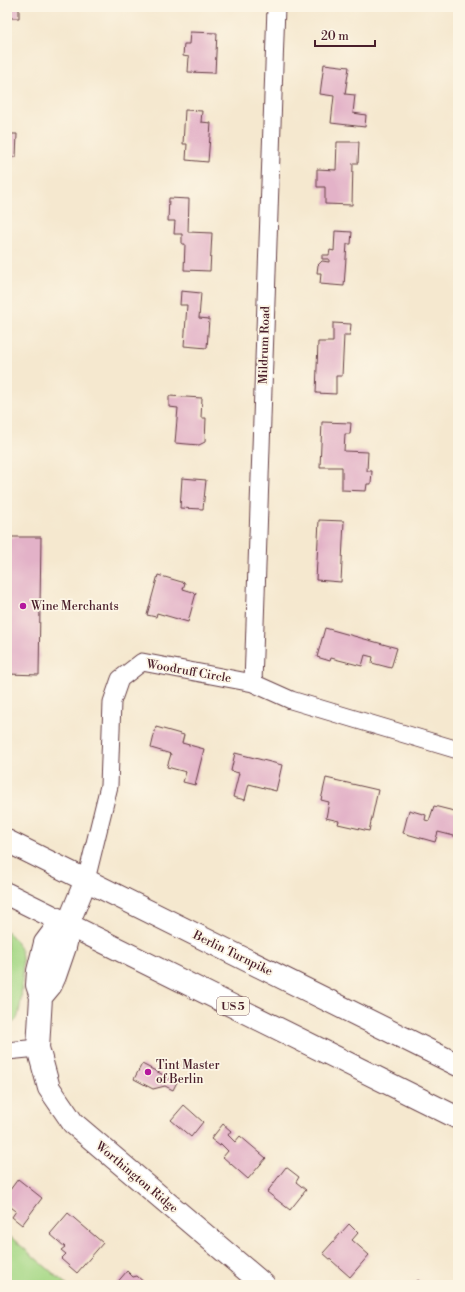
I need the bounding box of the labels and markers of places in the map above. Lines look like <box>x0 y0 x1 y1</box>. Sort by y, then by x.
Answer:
place label: Wine Merchants <box>30 599 119 614</box>
marker: Wine Merchants <box>18 601 28 611</box>
place label: Tint Master of Berlin <box>156 1058 220 1087</box>
marker: Tint Master of Berlin <box>143 1067 153 1077</box>

